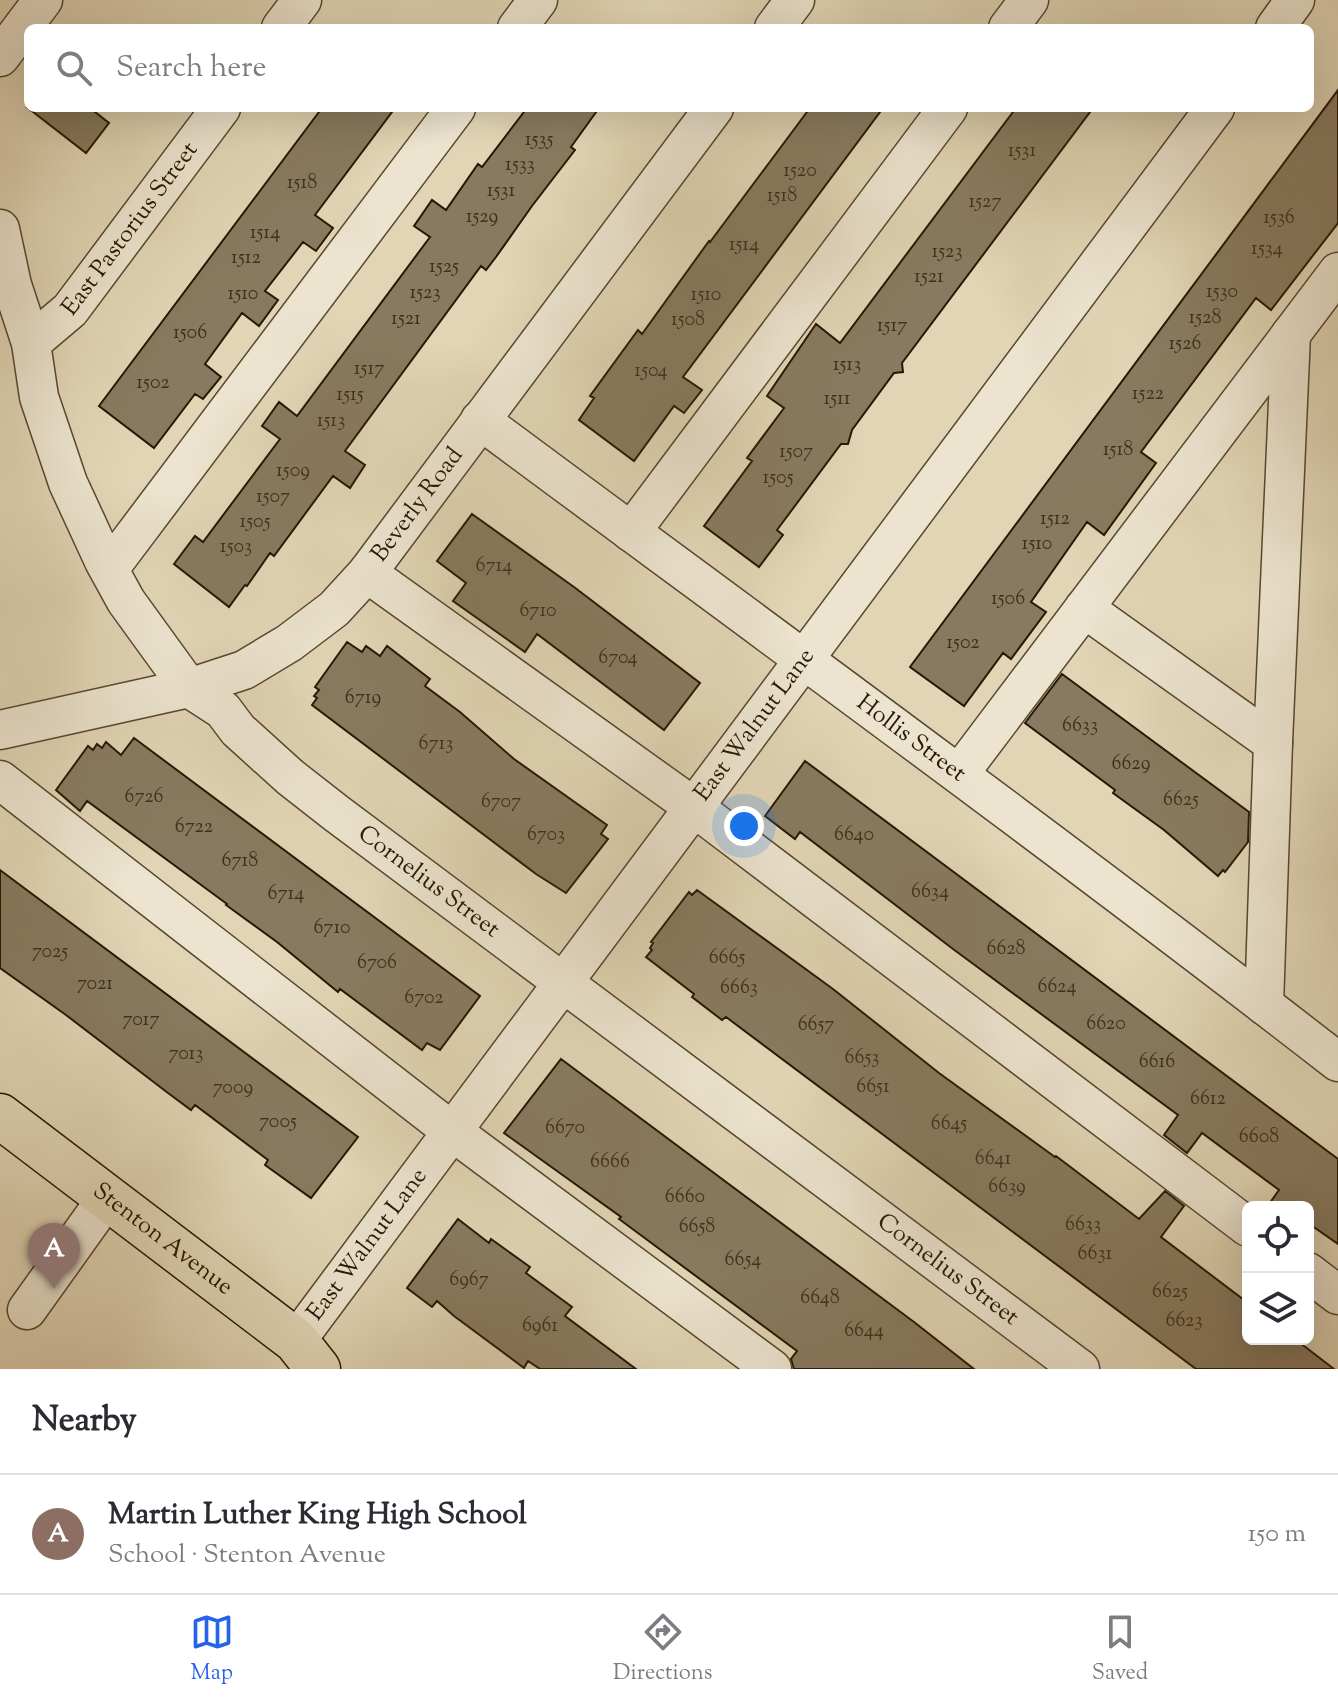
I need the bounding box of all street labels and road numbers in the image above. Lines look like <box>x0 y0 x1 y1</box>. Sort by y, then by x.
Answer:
street label: East Pastorius Street <box>54 135 207 323</box>
street label: Beverly Road <box>364 440 472 569</box>
street label: East Walnut Lane <box>687 642 823 809</box>
street label: Hollis Street <box>849 687 973 791</box>
street label: Cornelius Street <box>350 818 507 946</box>
street label: East Walnut Lane <box>299 1161 436 1328</box>
street label: Stenton Avenue <box>85 1175 240 1304</box>
street label: Cornelius Street <box>869 1206 1026 1334</box>

